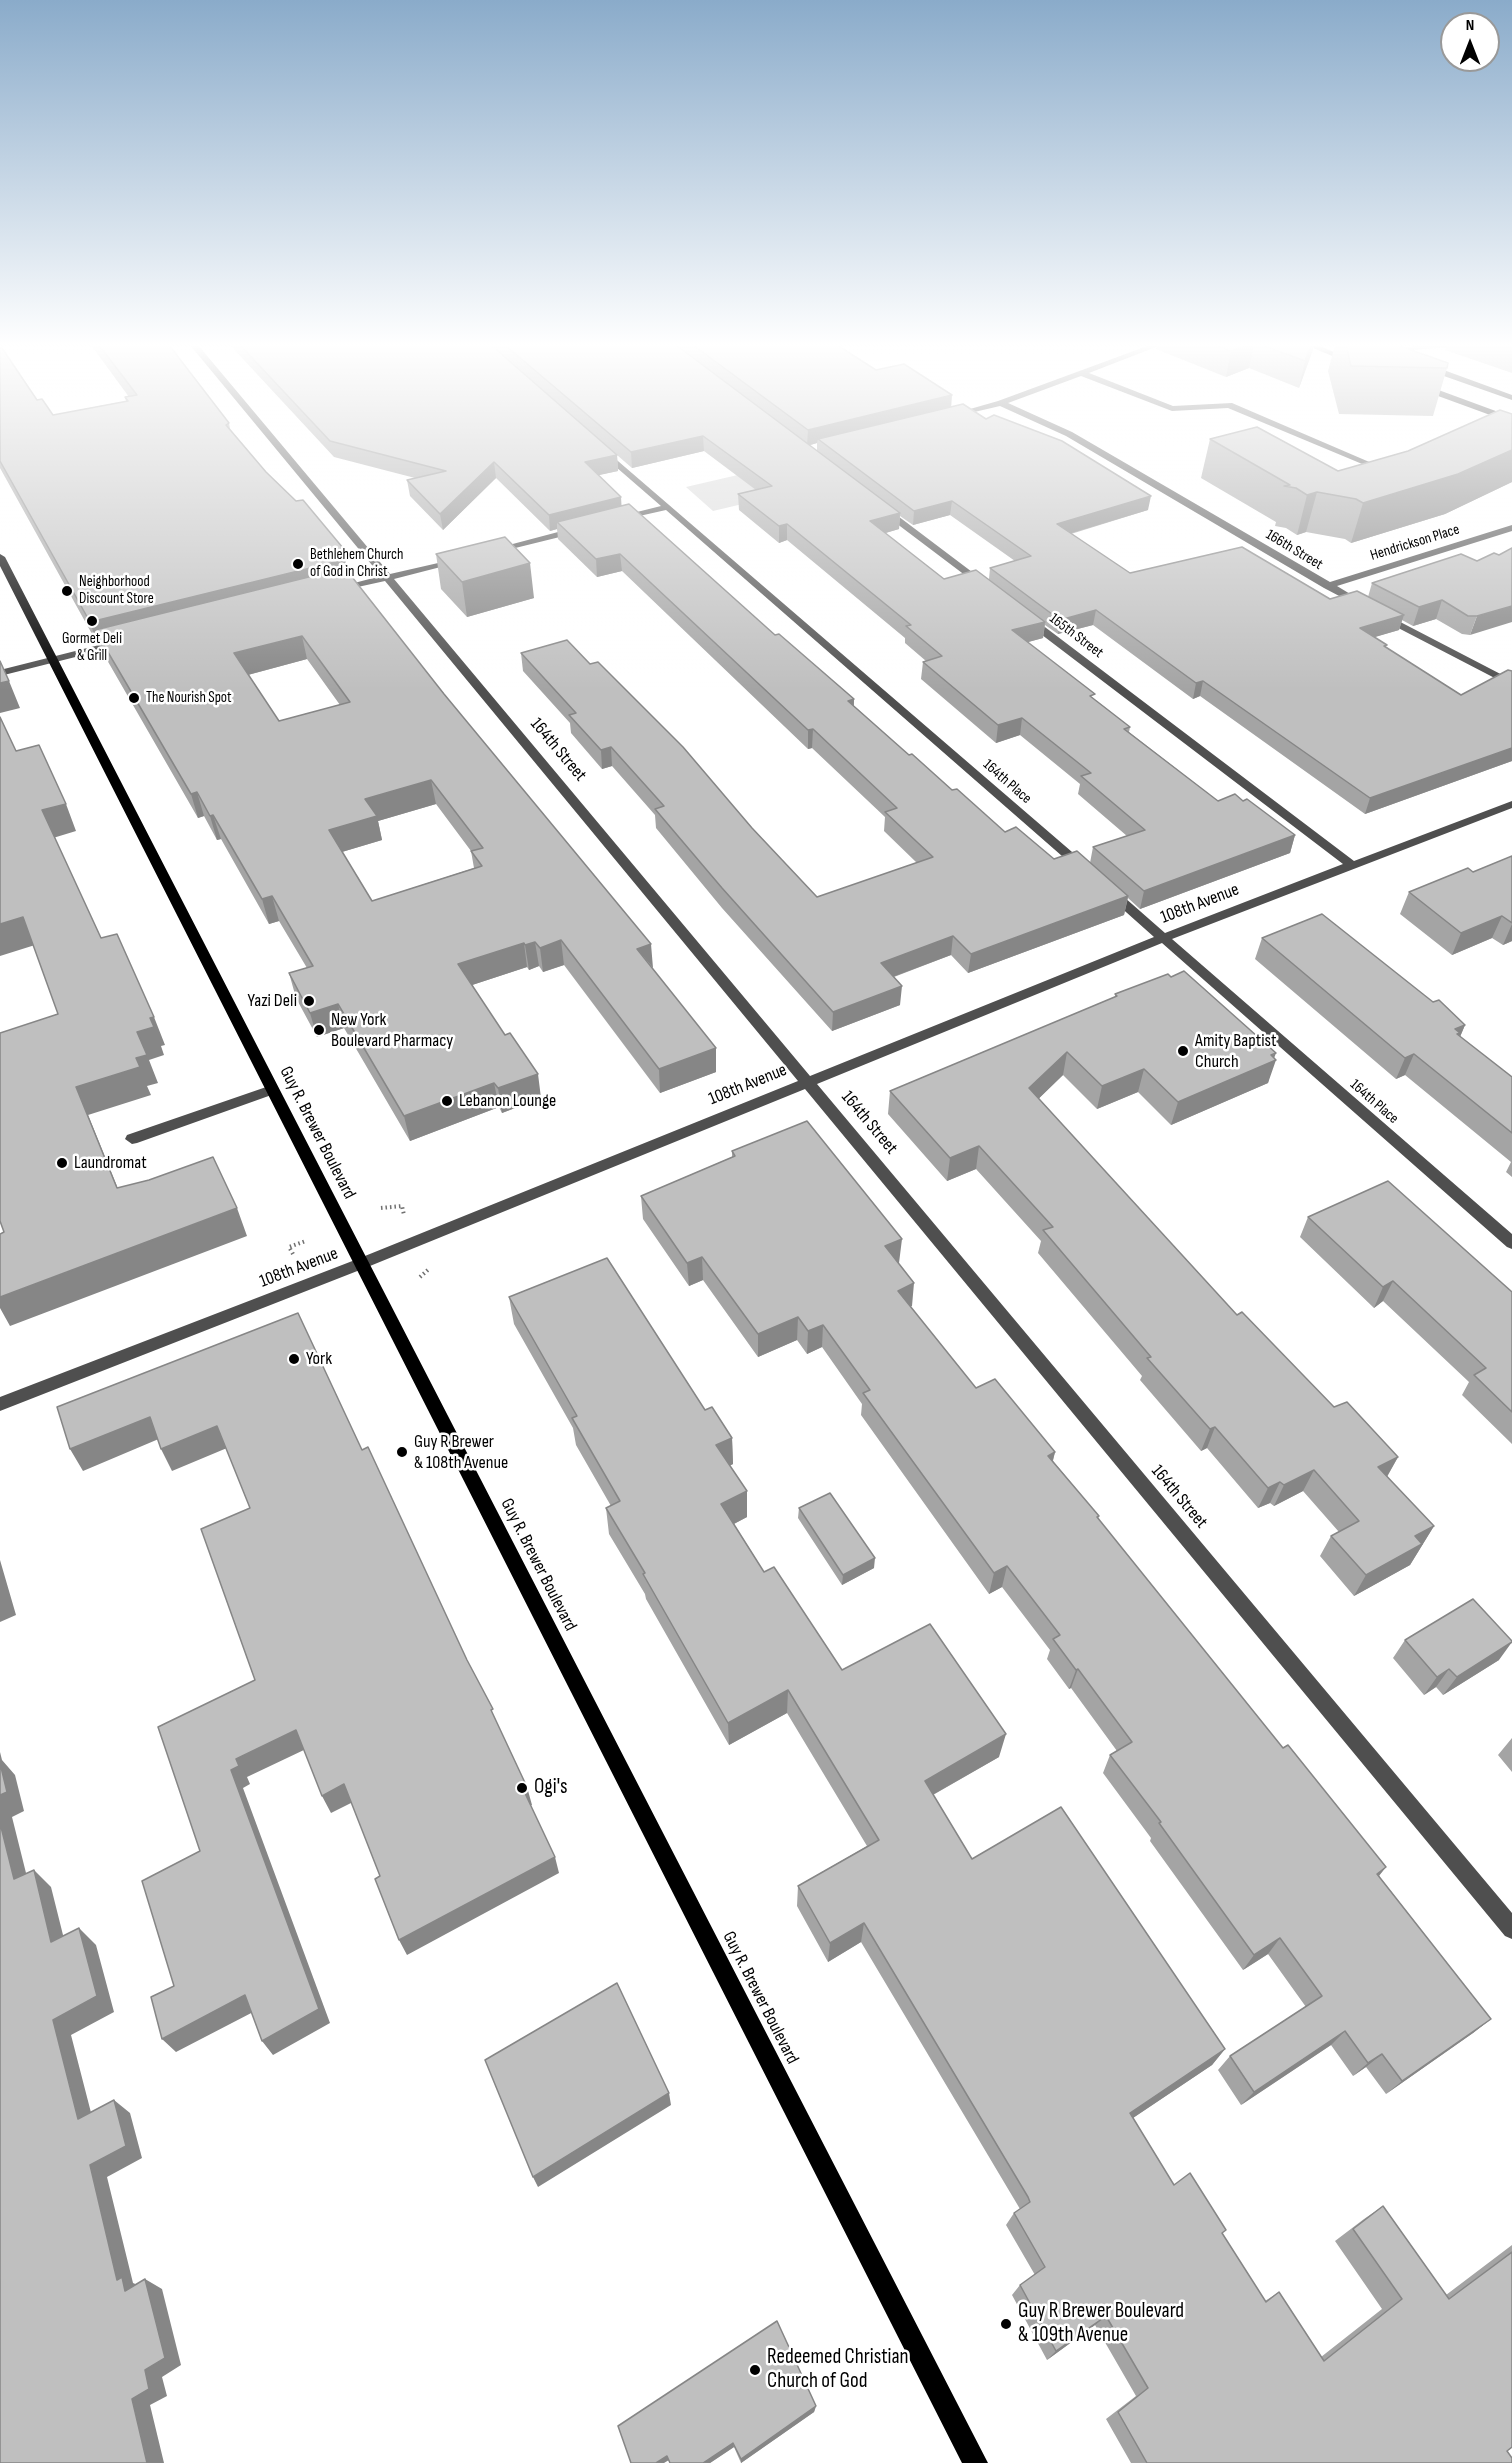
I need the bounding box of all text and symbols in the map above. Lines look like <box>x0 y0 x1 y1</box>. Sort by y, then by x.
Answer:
north arrow <box>1440 12 1500 72</box>
text: N <box>1466 16 1474 35</box>
street label: Hendrickson Place <box>1368 521 1462 565</box>
street label: 166th Street <box>1262 526 1326 574</box>
place label: Bethlehem Church of God in Christ <box>310 546 403 581</box>
marker: Bethlehem Church of God in Christ <box>291 557 305 571</box>
place label: Neighborhood Discount Store <box>79 573 154 608</box>
marker: Neighborhood Discount Store <box>60 584 74 598</box>
street label: 165th Street <box>1045 610 1107 662</box>
marker: Gormet Deli & Grill <box>85 614 99 628</box>
place label: Gormet Deli & Grill <box>62 630 122 665</box>
place label: The Nourish Spot <box>146 689 232 707</box>
marker: The Nourish Spot <box>127 691 141 705</box>
street label: 164th Street <box>525 714 591 786</box>
street label: 164th Place <box>979 756 1035 808</box>
street label: 108th Avenue <box>1158 879 1242 929</box>
place label: Yazi Deli <box>248 990 297 1012</box>
marker: Yazi Deli <box>302 994 316 1008</box>
place label: New York Boulevard Pharmacy <box>331 1009 453 1052</box>
marker: New York Boulevard Pharmacy <box>312 1023 326 1037</box>
place label: Amity Baptist Church <box>1195 1030 1277 1072</box>
marker: Amity Baptist Church <box>1176 1044 1190 1058</box>
street label: 108th Avenue <box>706 1060 790 1110</box>
street label: Guy R. Brewer Boulevard <box>274 1063 360 1203</box>
street label: 164th Place <box>1346 1076 1402 1128</box>
street label: 164th Street <box>836 1087 902 1159</box>
place label: Lebanon Lounge <box>459 1090 556 1112</box>
marker: Lebanon Lounge <box>440 1094 454 1108</box>
place label: Laundromat <box>74 1152 147 1174</box>
marker: Laundromat <box>55 1156 69 1170</box>
street label: 108th Avenue <box>257 1243 341 1293</box>
place label: York <box>306 1348 332 1370</box>
marker: York <box>287 1352 301 1366</box>
place label: Guy R Brewer & 108th Avenue <box>414 1431 508 1474</box>
marker: Guy R Brewer & 108th Avenue <box>395 1445 409 1459</box>
street label: 164th Street <box>1146 1461 1212 1533</box>
street label: Guy R. Brewer Boulevard <box>495 1495 581 1635</box>
place label: Ogi's <box>534 1775 567 1801</box>
marker: Ogi's <box>515 1781 529 1795</box>
street label: Guy R. Brewer Boulevard <box>717 1928 803 2068</box>
place label: Guy R Brewer Boulevard & 109th Avenue <box>1018 2299 1184 2349</box>
marker: Guy R Brewer Boulevard & 109th Avenue <box>999 2317 1013 2331</box>
place label: Redeemed Christian Church of God <box>767 2345 909 2395</box>
marker: Redeemed Christian Church of God <box>748 2363 762 2377</box>

